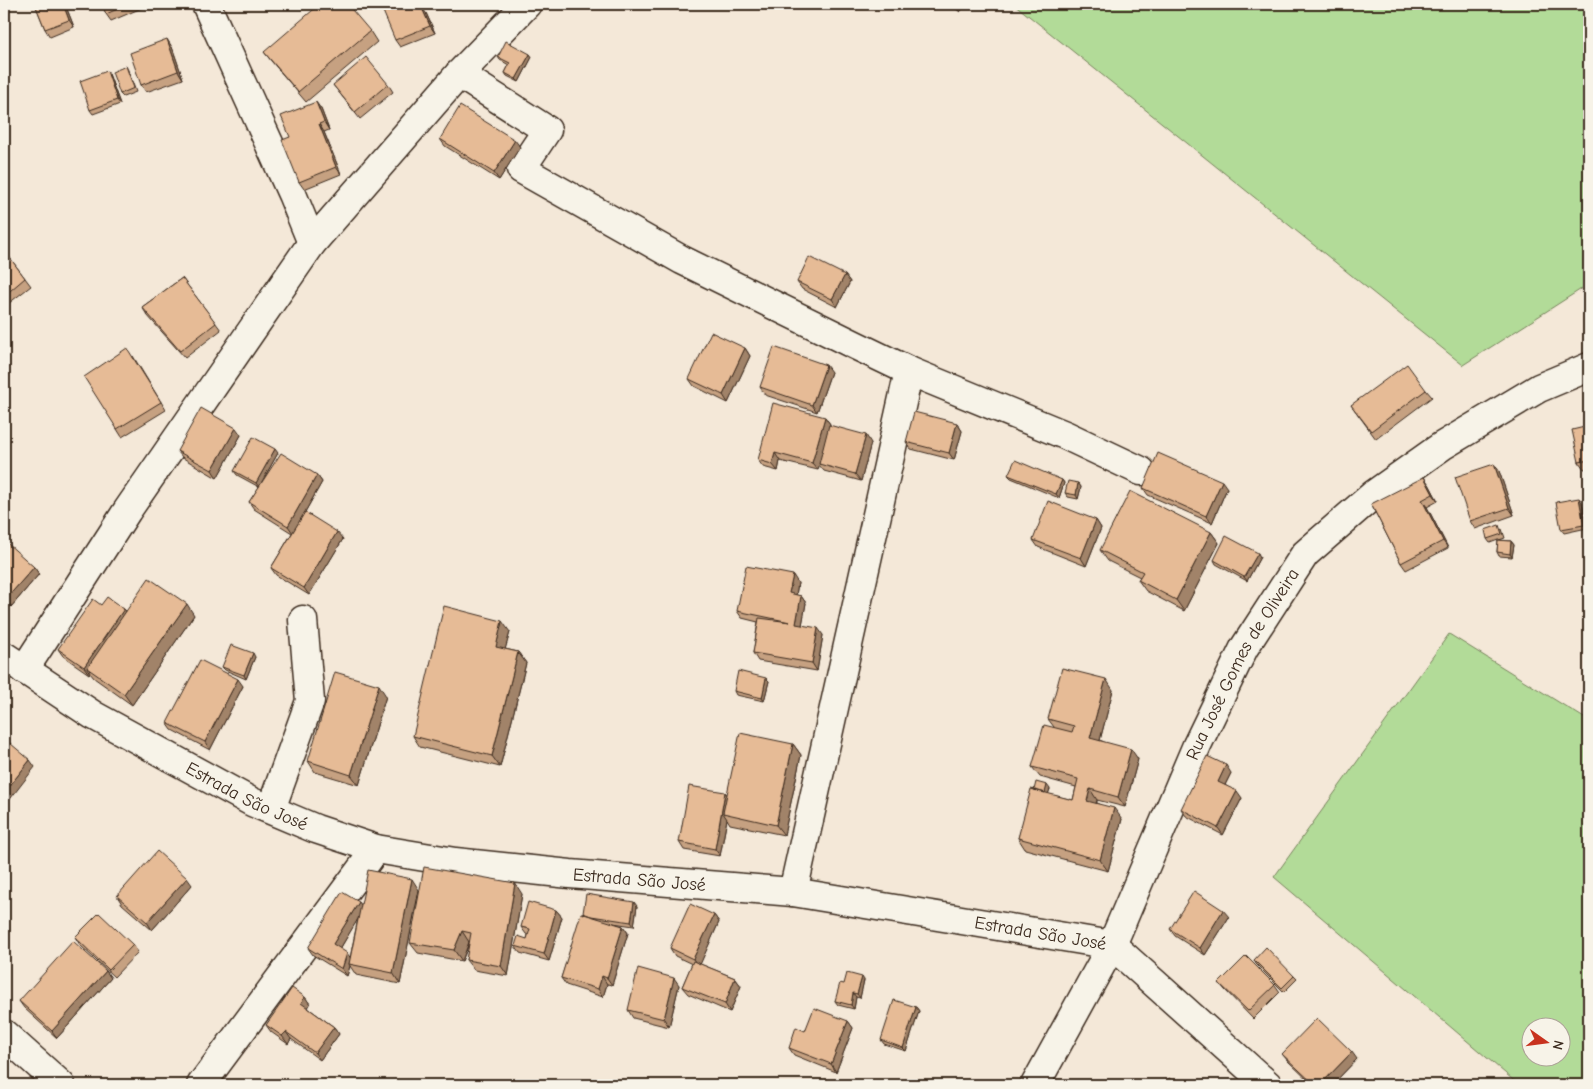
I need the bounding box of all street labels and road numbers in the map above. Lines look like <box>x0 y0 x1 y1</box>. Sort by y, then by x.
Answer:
street label: Rua José Gomes de Oliveira <box>1181 564 1303 763</box>
street label: Estrada São José <box>182 757 311 835</box>
street label: Estrada São José <box>572 864 707 895</box>
street label: Estrada São José <box>973 912 1108 954</box>

